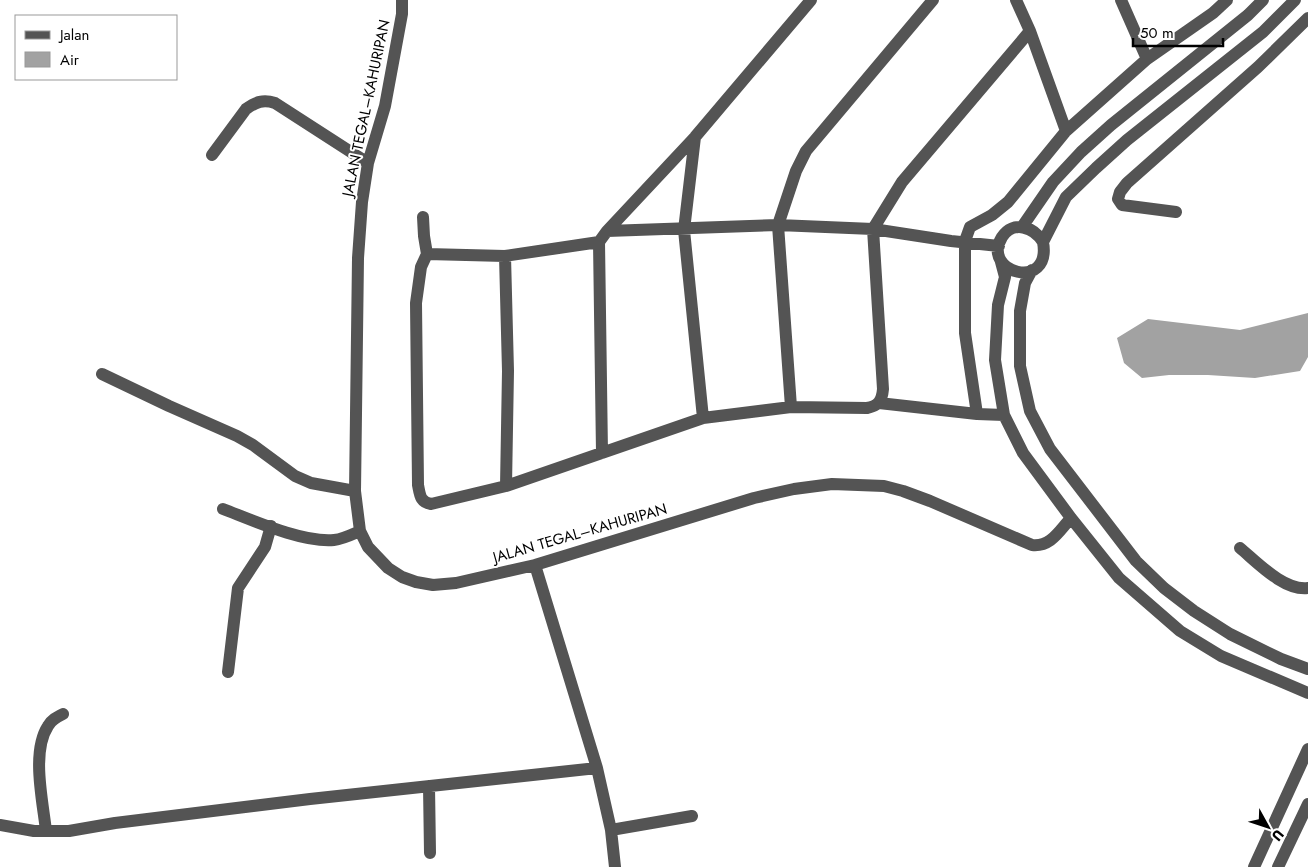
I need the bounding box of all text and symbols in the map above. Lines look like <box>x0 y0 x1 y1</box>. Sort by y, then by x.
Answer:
legend <box>15 15 178 80</box>
scale bar <box>1133 15 1223 47</box>
street label: JALAN TEGAL–KAHURIPAN <box>336 18 395 200</box>
text: 50 m <box>1140 22 1174 44</box>
text: Jalan <box>58 24 89 46</box>
text: Air <box>60 49 80 71</box>
street label: JALAN TEGAL–KAHURIPAN <box>488 498 670 569</box>
north arrow <box>1243 802 1293 852</box>
text: U <box>1267 825 1289 846</box>

